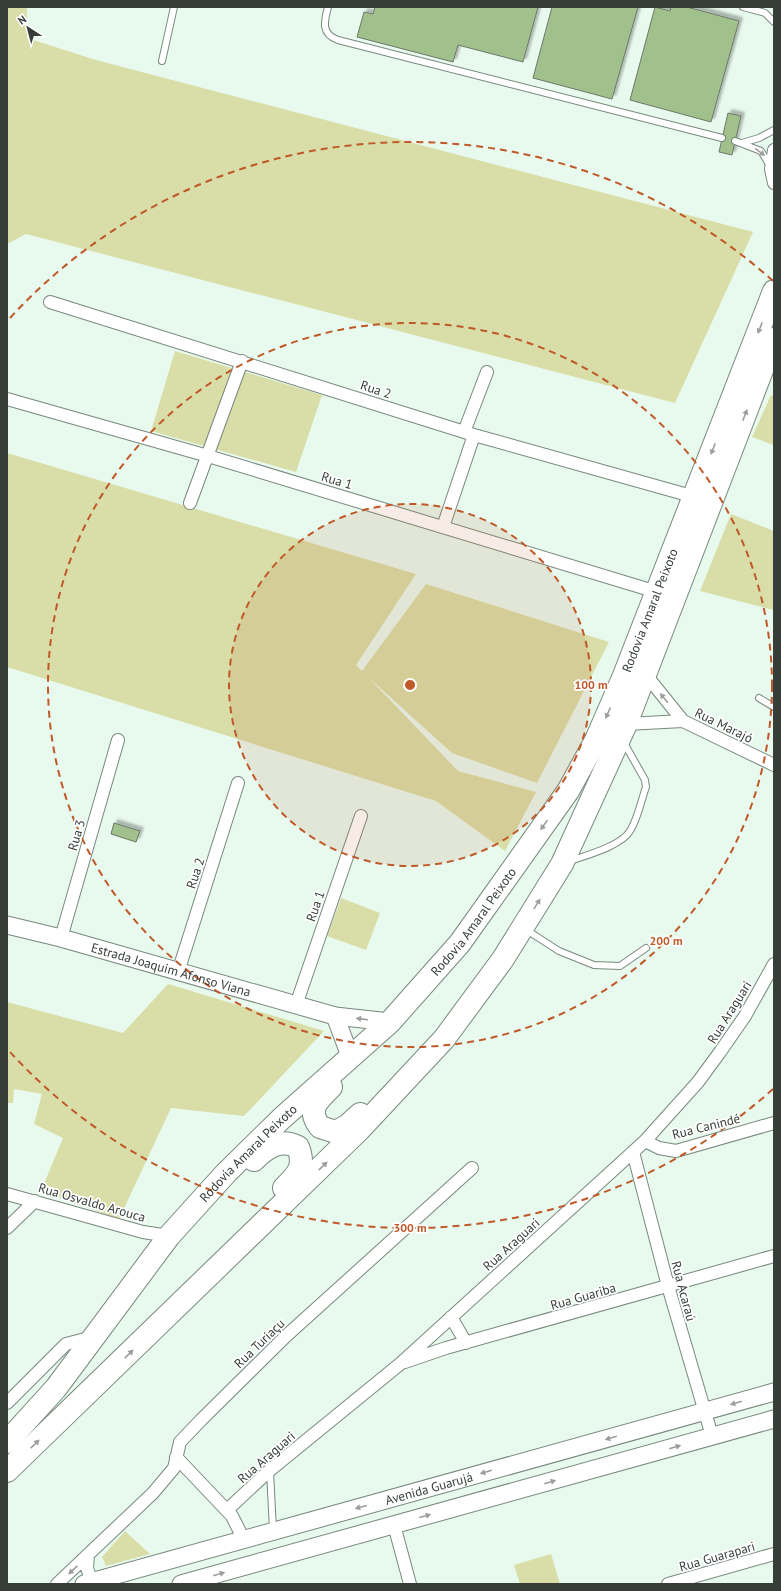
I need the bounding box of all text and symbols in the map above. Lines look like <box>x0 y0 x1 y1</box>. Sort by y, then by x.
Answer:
north arrow <box>8 8 48 48</box>
text: N <box>15 12 29 28</box>
one-way arrow <box>754 147 765 156</box>
one-way arrow <box>757 322 763 333</box>
street label: Rua 2 <box>358 377 394 402</box>
one-way arrow <box>743 409 749 421</box>
one-way arrow <box>710 443 716 455</box>
street label: Rua 1 <box>319 468 354 493</box>
street label: Rodovia Amaral Peixoto <box>618 546 682 675</box>
text: 100 m <box>574 677 608 692</box>
centre of rings <box>403 678 417 692</box>
one-way arrow <box>660 692 669 703</box>
street label: Rua Marajó <box>692 704 756 747</box>
one-way arrow <box>605 707 611 718</box>
street label: Rua 3 <box>64 818 89 853</box>
one-way arrow <box>540 820 548 831</box>
street label: Rua 2 <box>183 855 208 891</box>
street label: Rodovia Amaral Peixoto <box>427 864 520 979</box>
street label: Rua 1 <box>302 888 329 924</box>
one-way arrow <box>534 898 541 910</box>
text: 200 m <box>649 933 683 948</box>
street label: Estrada Joaquim Afonso Viana <box>89 939 253 1001</box>
street label: Rua Araguari <box>703 978 755 1047</box>
one-way arrow <box>356 1016 368 1022</box>
street label: Rodovia Amaral Peixoto <box>196 1101 301 1206</box>
street label: Rua Canindé <box>670 1110 742 1143</box>
one-way arrow <box>318 1161 328 1171</box>
street label: Rua Osvaldo Arouca <box>36 1179 147 1226</box>
street label: Rua Araguari <box>479 1214 543 1274</box>
text: 300 m <box>393 1220 427 1235</box>
street label: Rua Acaraú <box>667 1259 700 1323</box>
street label: Rua Guariba <box>548 1279 618 1314</box>
street label: Rua Turiaçu <box>230 1315 288 1372</box>
one-way arrow <box>124 1349 134 1359</box>
one-way arrow <box>730 1400 742 1406</box>
street label: Rua Araguari <box>234 1428 299 1487</box>
one-way arrow <box>605 1435 617 1441</box>
one-way arrow <box>30 1439 40 1449</box>
one-way arrow <box>670 1444 682 1450</box>
street label: Avenida Guarujá <box>383 1468 475 1509</box>
one-way arrow <box>480 1470 492 1476</box>
one-way arrow <box>544 1478 556 1484</box>
one-way arrow <box>354 1504 366 1510</box>
one-way arrow <box>419 1513 431 1519</box>
street label: Rua Guarapari <box>677 1538 757 1575</box>
one-way arrow <box>67 1565 78 1574</box>
one-way arrow <box>212 1570 225 1576</box>

